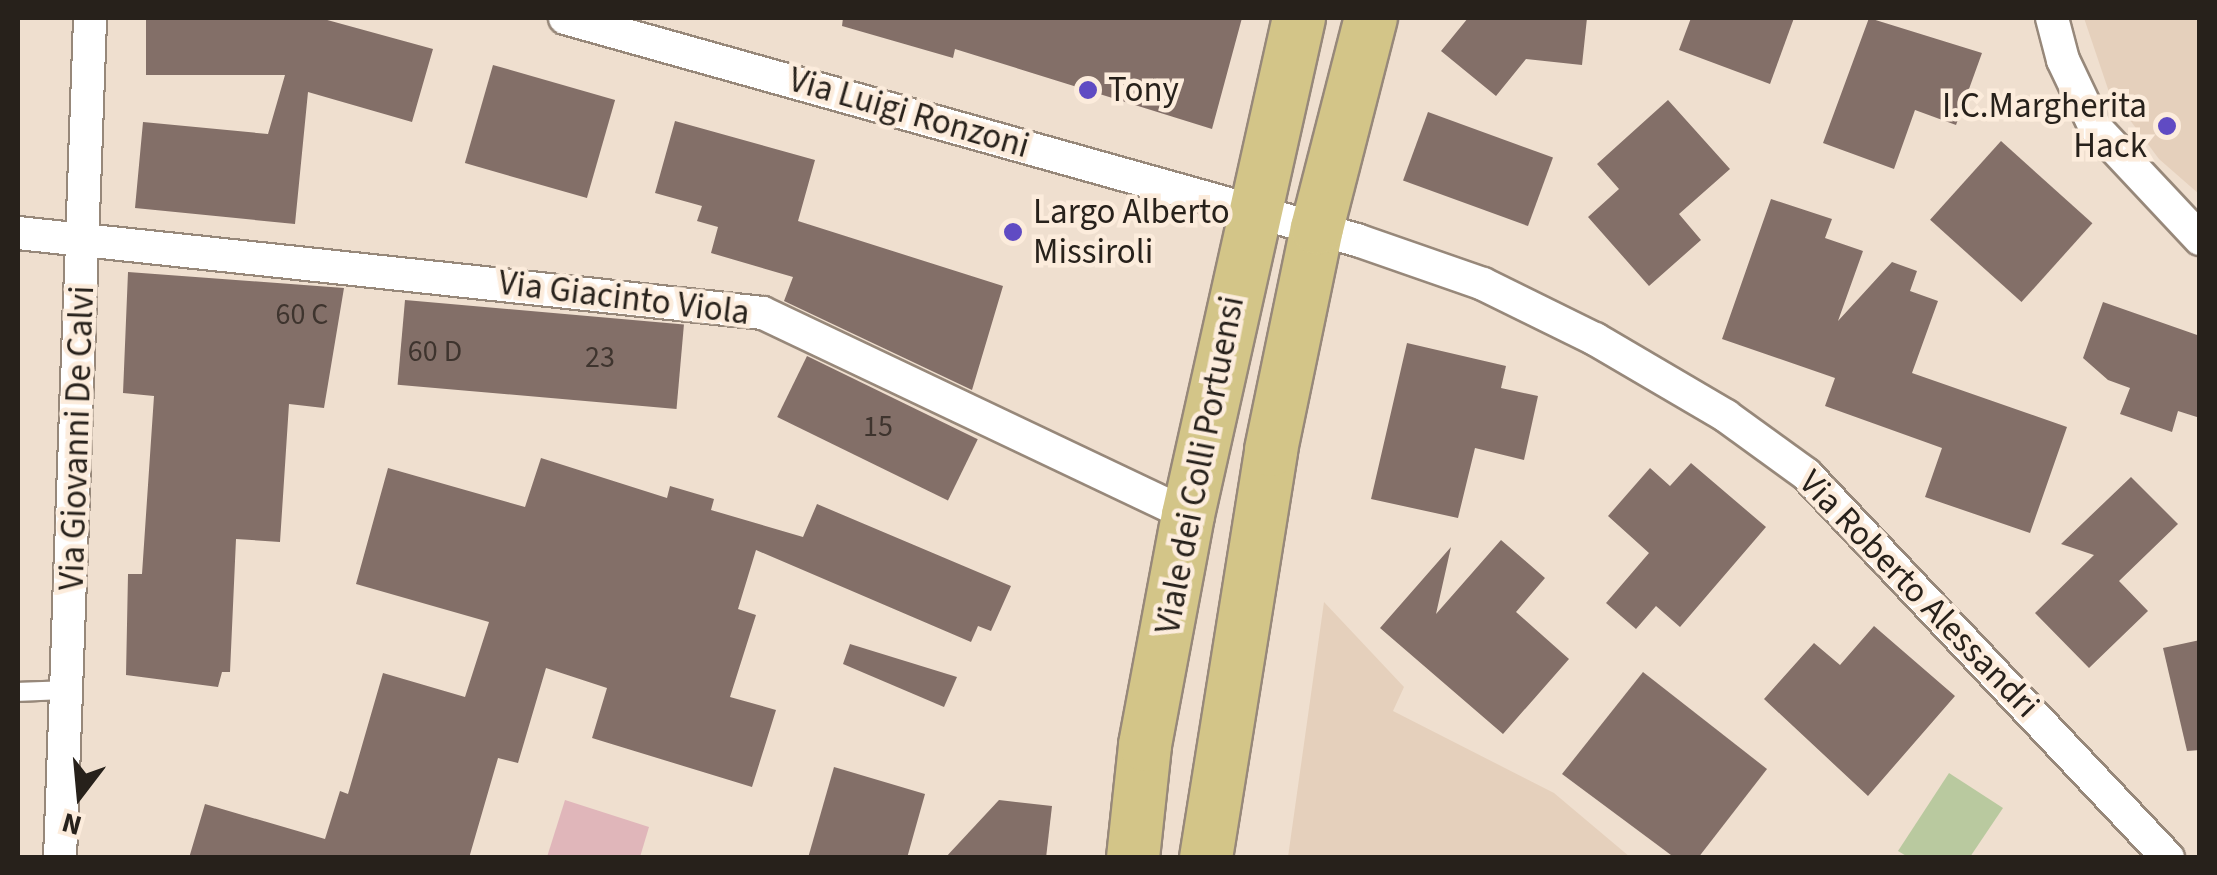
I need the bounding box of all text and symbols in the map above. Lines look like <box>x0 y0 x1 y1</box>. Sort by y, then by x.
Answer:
street label: Via Luigi Ronzoni <box>784 59 1034 167</box>
place label: Tony <box>1108 69 1179 111</box>
marker: Tony <box>1077 79 1099 101</box>
place label: I.C.Margherita Hack <box>1942 85 2147 167</box>
marker: I.C.Margherita Hack <box>2156 115 2178 137</box>
place label: Largo Alberto Missiroli <box>1033 191 1230 273</box>
marker: Largo Alberto Missiroli <box>1002 221 1024 243</box>
street label: Via Giacinto Viola <box>496 262 752 334</box>
street label: Via Giovanni De Calvi <box>51 285 103 591</box>
street label: Viale dei Colli Portuensi <box>1147 293 1253 637</box>
house number: 60 C <box>276 297 328 333</box>
house number: 60 D <box>408 334 462 370</box>
house number: 23 <box>585 340 615 376</box>
house number: 15 <box>863 409 893 445</box>
street label: Via Roberto Alessandri <box>1790 462 2048 726</box>
north arrow <box>30 745 130 845</box>
text: N <box>57 802 86 846</box>

